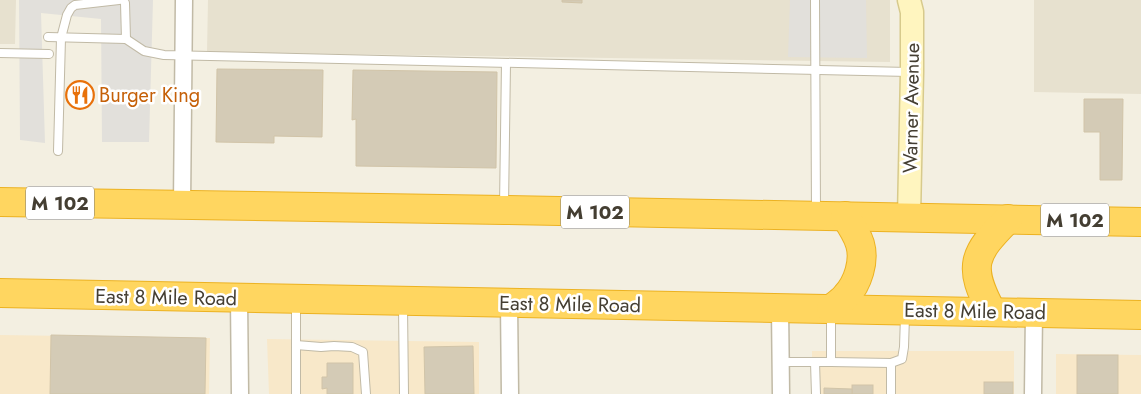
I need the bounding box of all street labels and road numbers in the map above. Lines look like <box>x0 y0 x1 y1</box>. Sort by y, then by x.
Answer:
street label: Warner Avenue <box>896 43 927 173</box>
road number: M 102 <box>26 187 94 220</box>
road number: M 102 <box>561 196 629 228</box>
road number: M 102 <box>1041 204 1109 236</box>
street label: East 8 Mile Road <box>95 282 237 313</box>
street label: East 8 Mile Road <box>499 289 641 320</box>
street label: East 8 Mile Road <box>904 296 1046 327</box>

